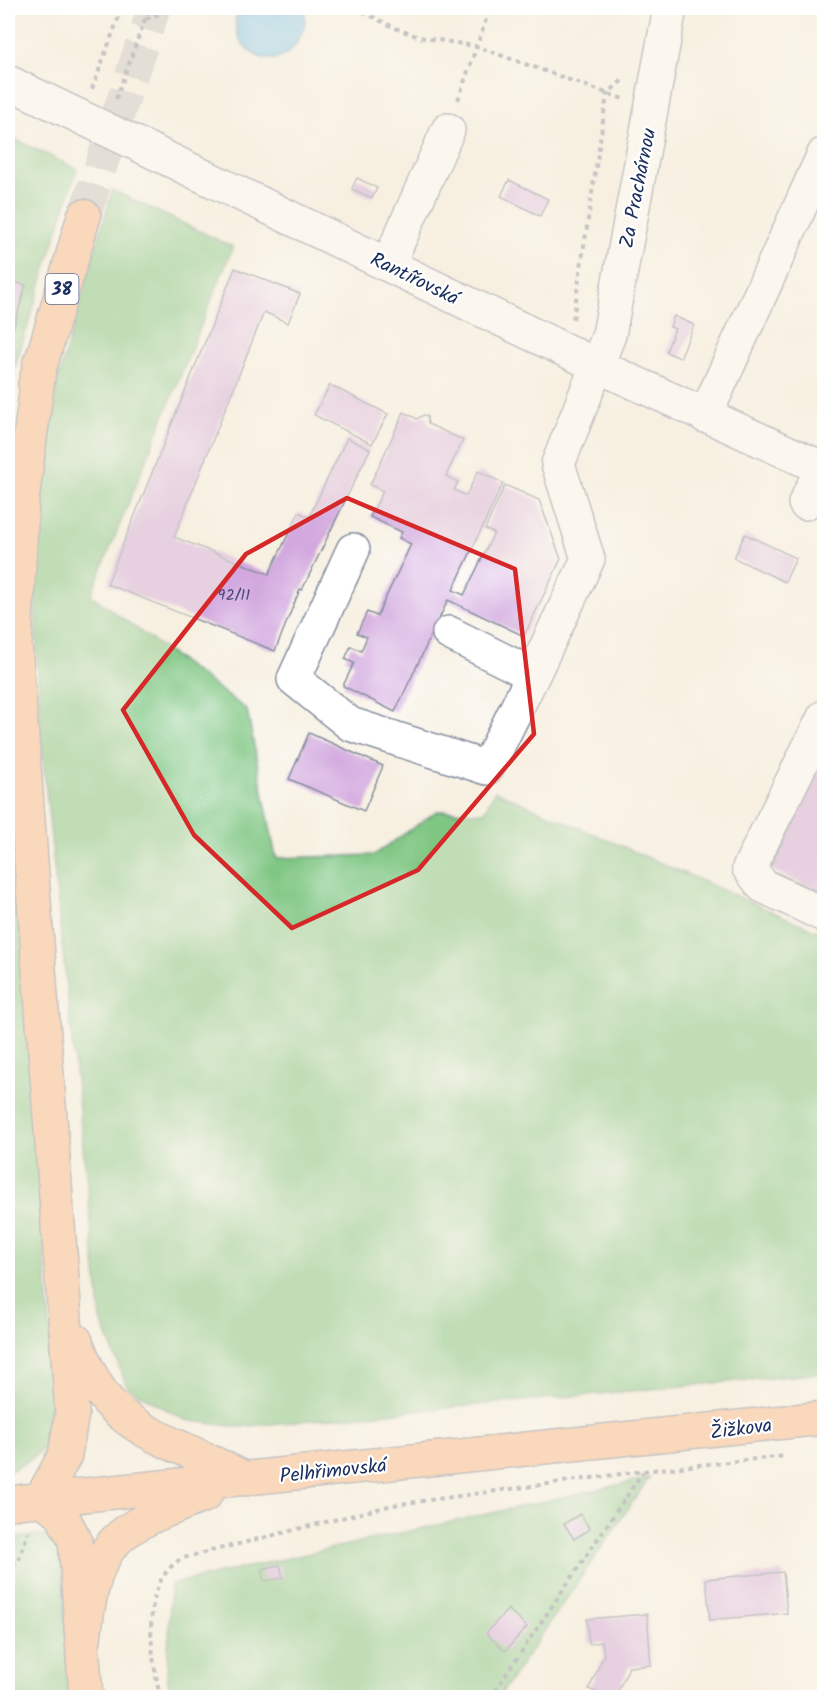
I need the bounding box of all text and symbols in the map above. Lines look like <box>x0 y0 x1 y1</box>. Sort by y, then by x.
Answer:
street label: Za Prachárnou <box>612 125 666 251</box>
street label: Rantířovská <box>364 245 465 316</box>
road number: 38 <box>46 274 78 304</box>
house number: 92/11 <box>218 583 250 608</box>
street label: Žižkova <box>708 1410 774 1450</box>
street label: Pelhřimovská <box>278 1450 390 1494</box>

